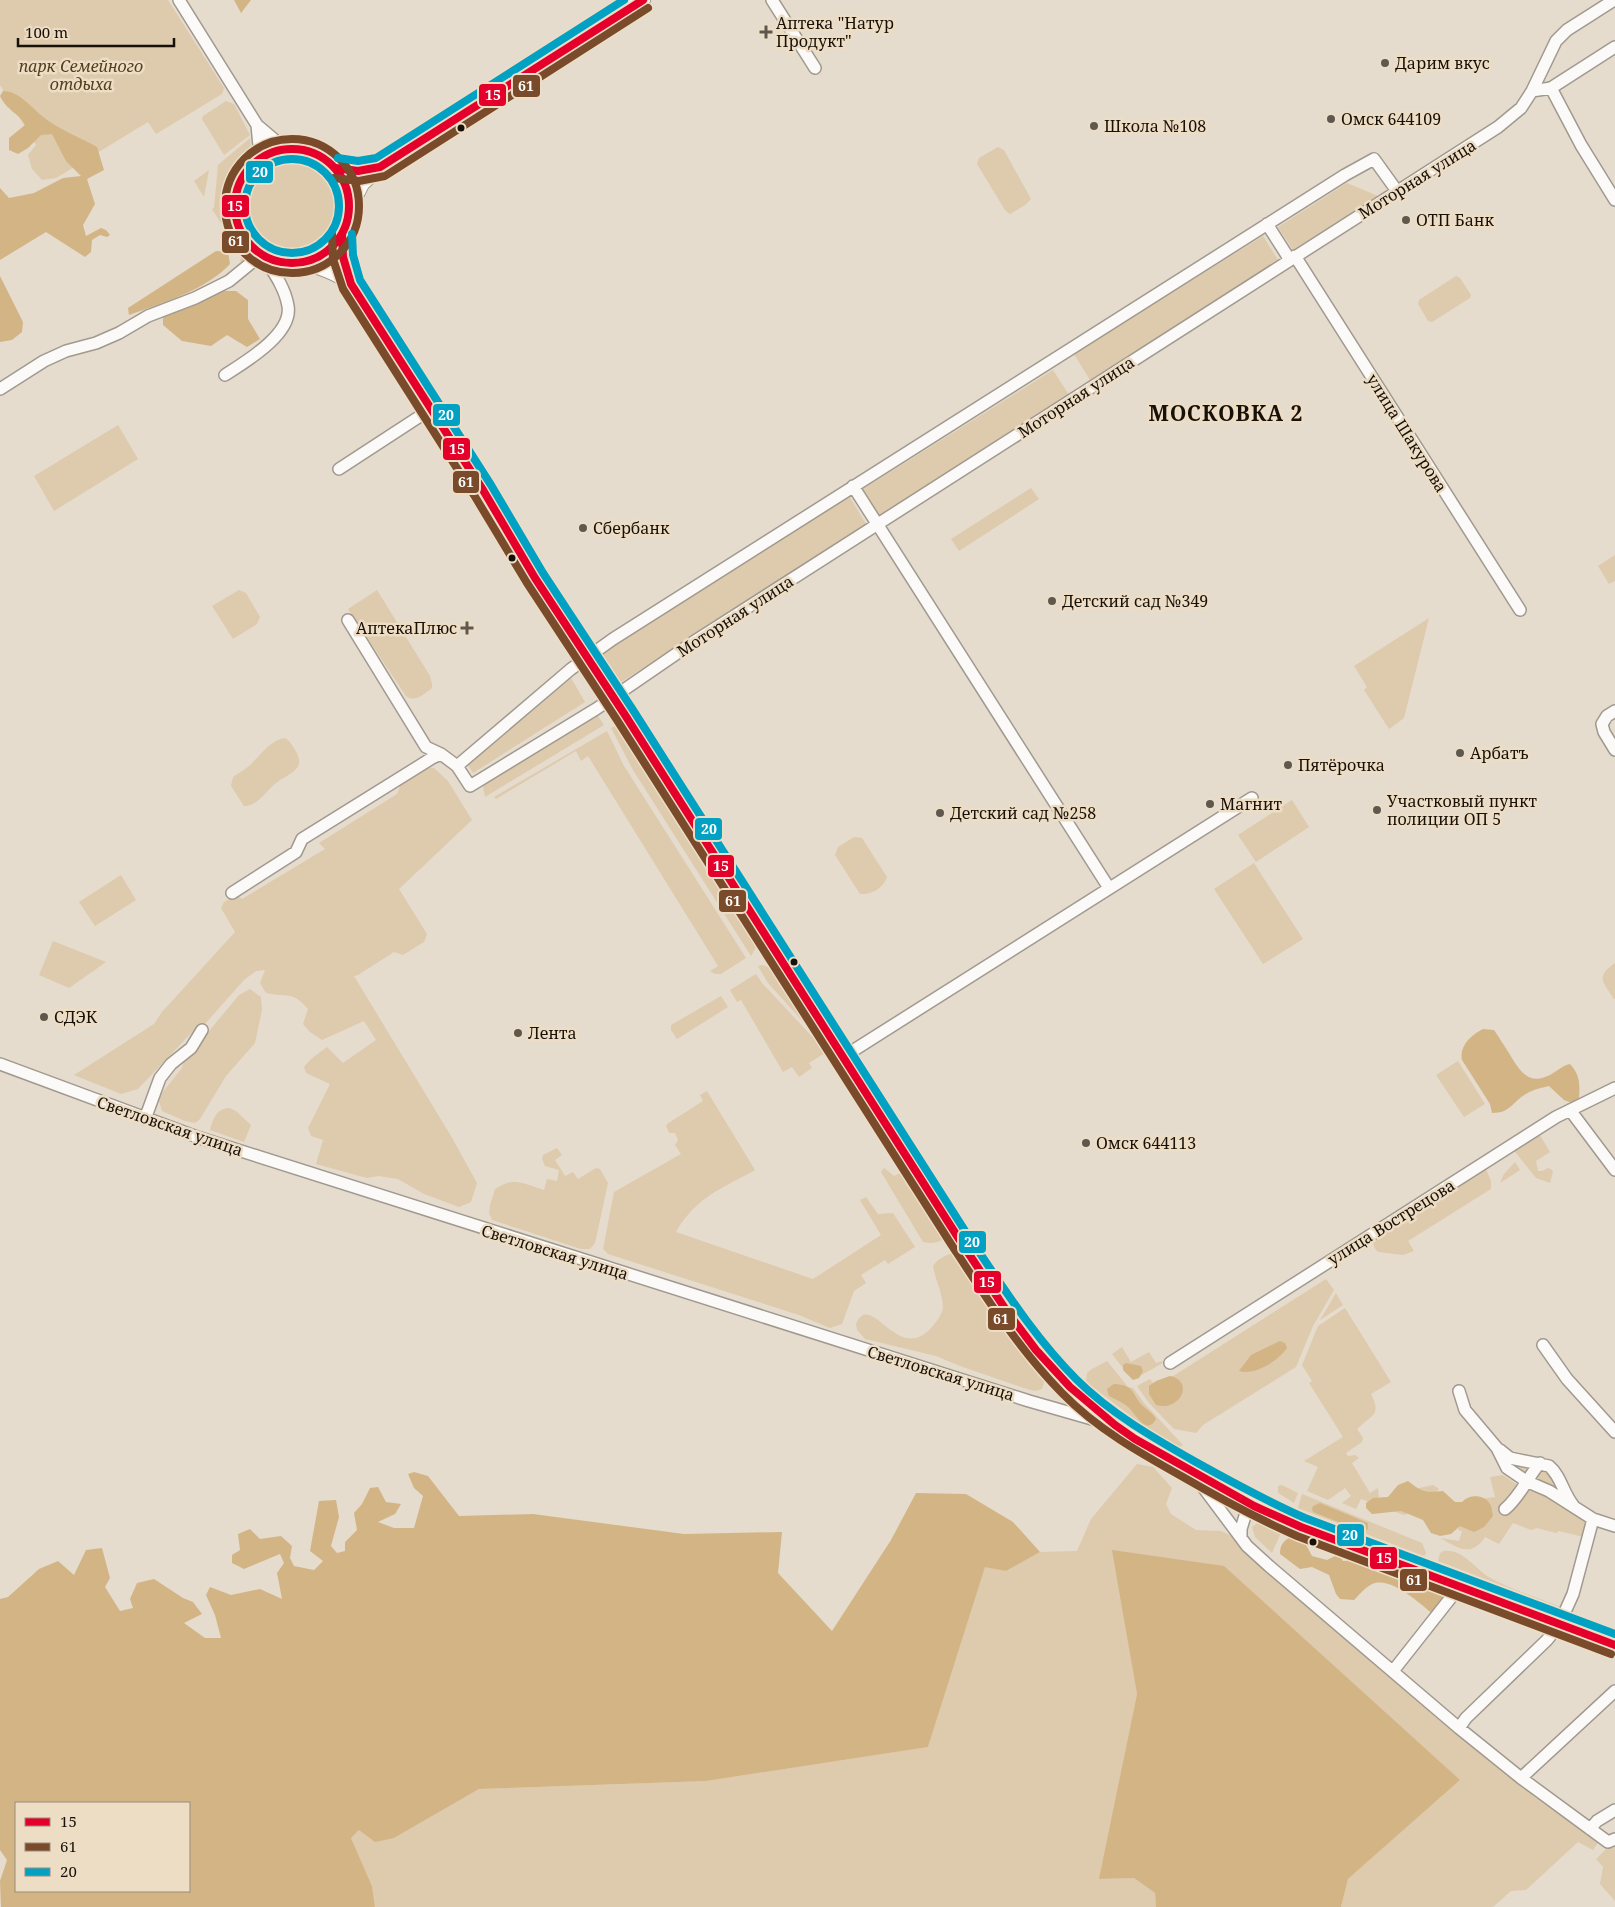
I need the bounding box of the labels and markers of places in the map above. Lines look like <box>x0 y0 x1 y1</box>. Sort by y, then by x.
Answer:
place label: Аптека "Натур Продукт" <box>776 12 894 52</box>
marker: Аптека "Натур Продукт" <box>760 26 772 38</box>
place label: Дарим вкус <box>1395 52 1490 74</box>
marker: Дарим вкус <box>1379 57 1391 69</box>
place label: Омск 644109 <box>1341 108 1441 130</box>
marker: Омск 644109 <box>1325 113 1337 125</box>
place label: Школа №108 <box>1104 115 1206 137</box>
marker: Школа №108 <box>1088 120 1100 132</box>
unlabelled marker <box>456 123 466 133</box>
place label: ОТП Банк <box>1416 209 1494 231</box>
marker: ОТП Банк <box>1400 214 1412 226</box>
place label: Сбербанк <box>593 517 670 539</box>
marker: Сбербанк <box>577 522 589 534</box>
unlabelled marker <box>507 553 517 563</box>
place label: Детский сад №349 <box>1062 590 1208 612</box>
marker: Детский сад №349 <box>1046 595 1058 607</box>
place label: АптекаПлюс <box>356 617 457 639</box>
marker: АптекаПлюс <box>461 622 473 634</box>
place label: Арбатъ <box>1470 742 1528 764</box>
marker: Арбатъ <box>1454 747 1466 759</box>
place label: Пятёрочка <box>1298 754 1385 776</box>
marker: Пятёрочка <box>1282 759 1294 771</box>
place label: Участковый пункт полиции ОП 5 <box>1387 790 1538 830</box>
place label: Магнит <box>1220 793 1283 815</box>
marker: Магнит <box>1204 798 1216 810</box>
place label: Детский сад №258 <box>950 802 1096 824</box>
marker: Участковый пункт полиции ОП 5 <box>1371 804 1383 816</box>
marker: Детский сад №258 <box>934 807 946 819</box>
unlabelled marker <box>789 957 799 967</box>
place label: СДЭК <box>54 1006 98 1028</box>
marker: СДЭК <box>38 1011 50 1023</box>
place label: Лента <box>528 1022 577 1044</box>
marker: Лента <box>512 1027 524 1039</box>
place label: Омск 644113 <box>1096 1132 1196 1154</box>
marker: Омск 644113 <box>1080 1137 1092 1149</box>
unlabelled marker <box>1308 1537 1318 1547</box>

